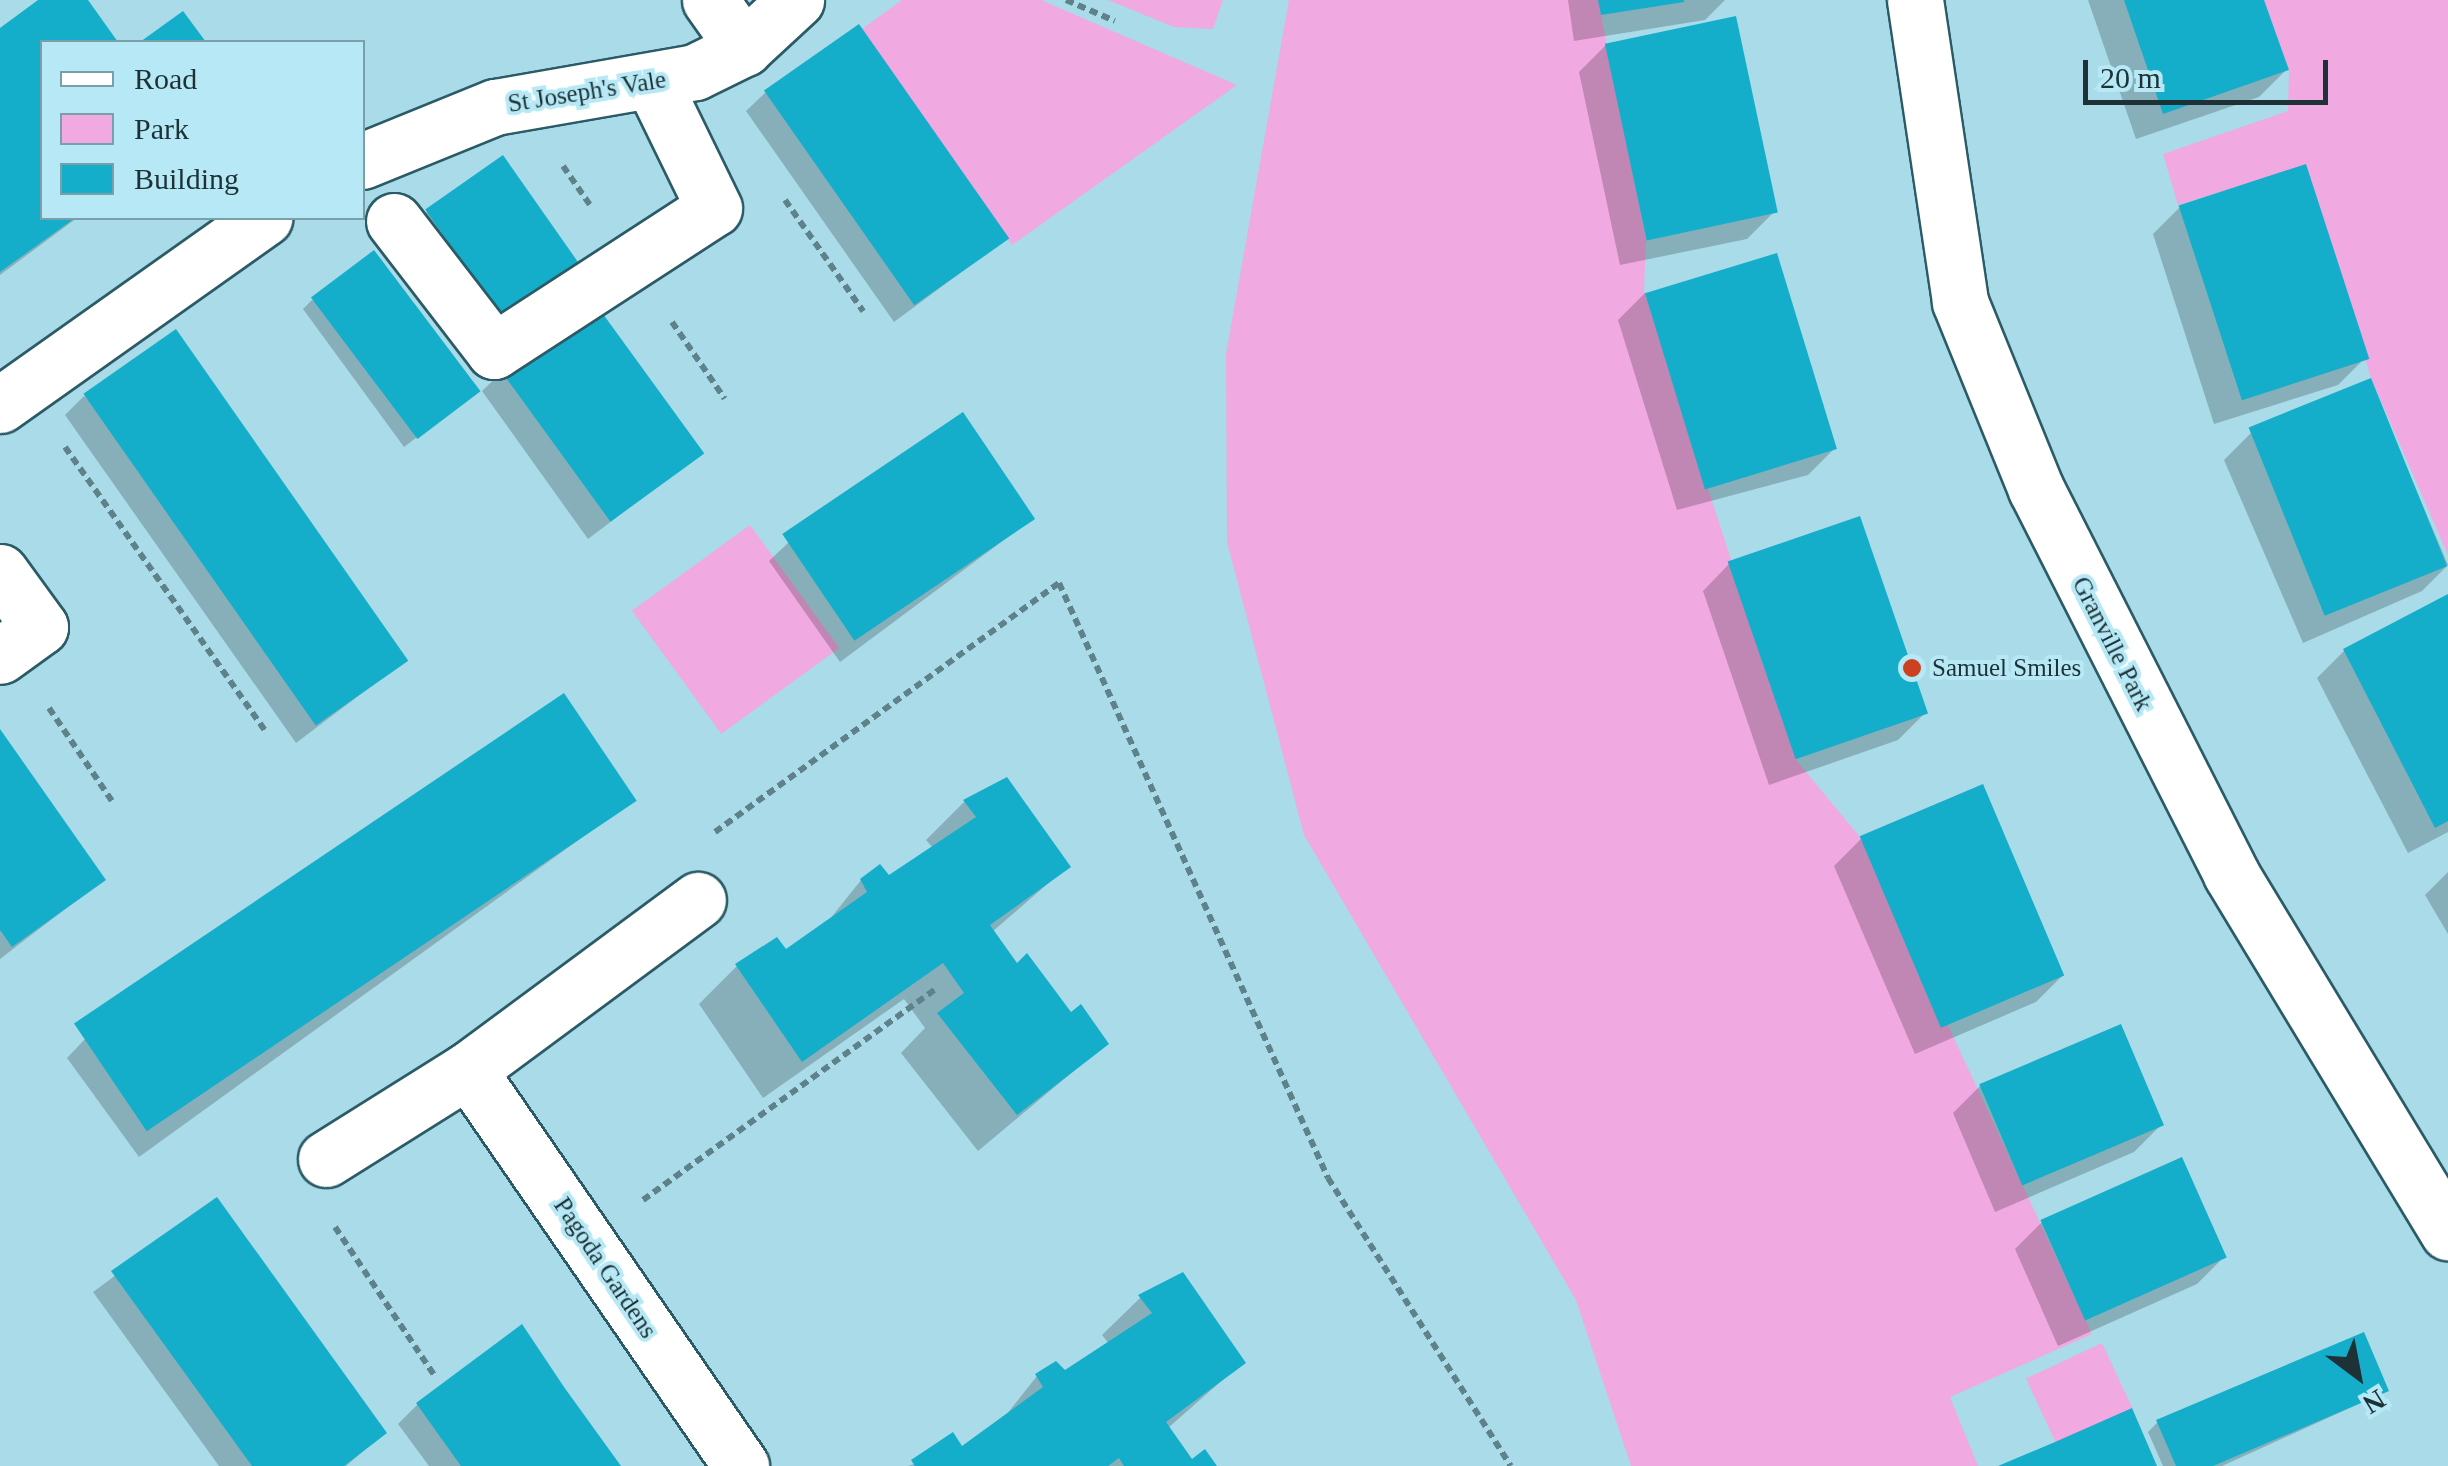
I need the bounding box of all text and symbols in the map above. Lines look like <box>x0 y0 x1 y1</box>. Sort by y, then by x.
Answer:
legend <box>40 40 365 220</box>
scale bar <box>2088 40 2333 102</box>
text: 20 m <box>2100 61 2161 94</box>
text: Road <box>134 62 197 95</box>
street label: St Joseph's Vale <box>506 65 668 119</box>
text: Park <box>134 112 189 145</box>
text: Building <box>134 162 239 195</box>
street label: Granville Park <box>2065 572 2159 716</box>
place label: Samuel Smiles <box>1932 653 2081 683</box>
marker: Samuel Smiles <box>1901 657 1923 679</box>
street label: Pagoda Gardens <box>547 1192 663 1344</box>
north arrow <box>2308 1326 2408 1426</box>
text: N <box>2357 1383 2391 1420</box>

